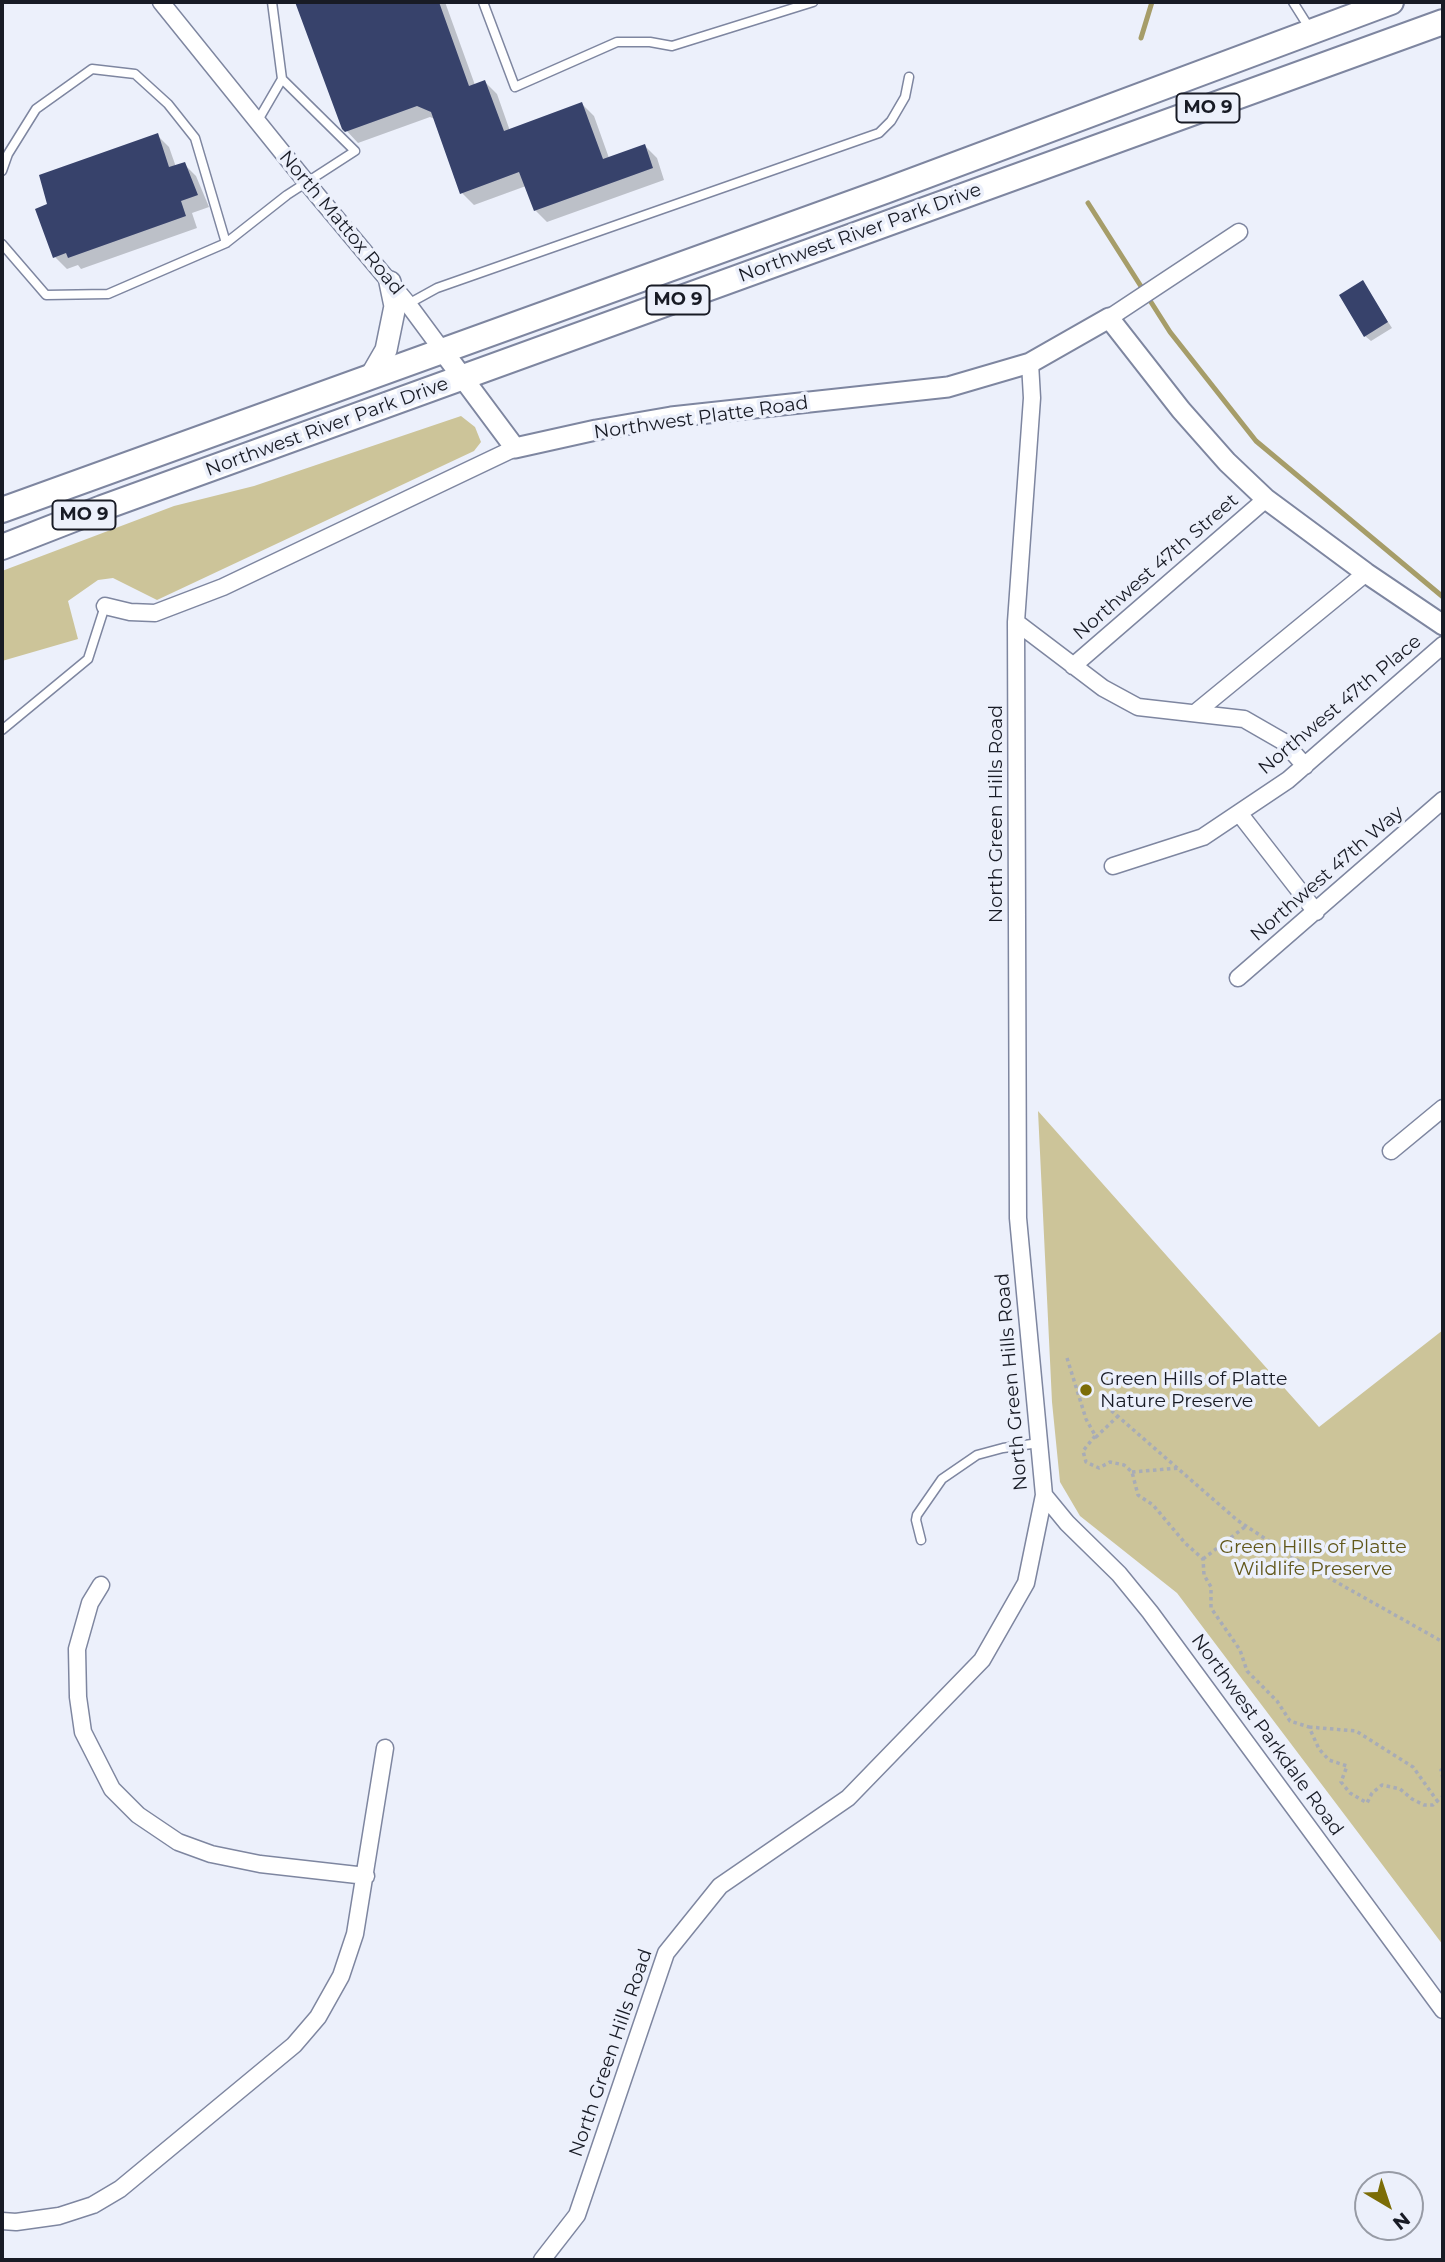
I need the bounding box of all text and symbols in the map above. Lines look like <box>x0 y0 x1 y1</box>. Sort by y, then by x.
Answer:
road number: MO 9 <box>1176 94 1240 122</box>
street label: North Mattox Road <box>274 146 408 300</box>
street label: Northwest River Park Drive <box>736 178 984 288</box>
road number: MO 9 <box>646 286 710 314</box>
street label: Northwest River Park Drive <box>203 372 451 482</box>
street label: Northwest Platte Road <box>592 392 810 444</box>
street label: Northwest 47th Street <box>1069 489 1243 645</box>
road number: MO 9 <box>52 500 116 530</box>
street label: Northwest 47th Place <box>1254 630 1426 780</box>
street label: North Green Hills Road <box>985 705 1007 923</box>
street label: Northwest 47th Way <box>1246 802 1408 946</box>
street label: North Green Hills Road <box>991 1272 1033 1492</box>
place label: Green Hills of Platte Nature Preserve <box>1100 1368 1287 1412</box>
marker: Green Hills of Platte Nature Preserve <box>1078 1382 1094 1398</box>
park label: Green Hills of Platte Wildlife Preserve <box>1219 1536 1407 1580</box>
street label: Northwest Parkdale Road <box>1186 1630 1348 1840</box>
street label: North Green Hills Road <box>565 1946 657 2160</box>
north arrow <box>1354 2171 1424 2241</box>
text: N <box>1388 2207 1414 2235</box>

